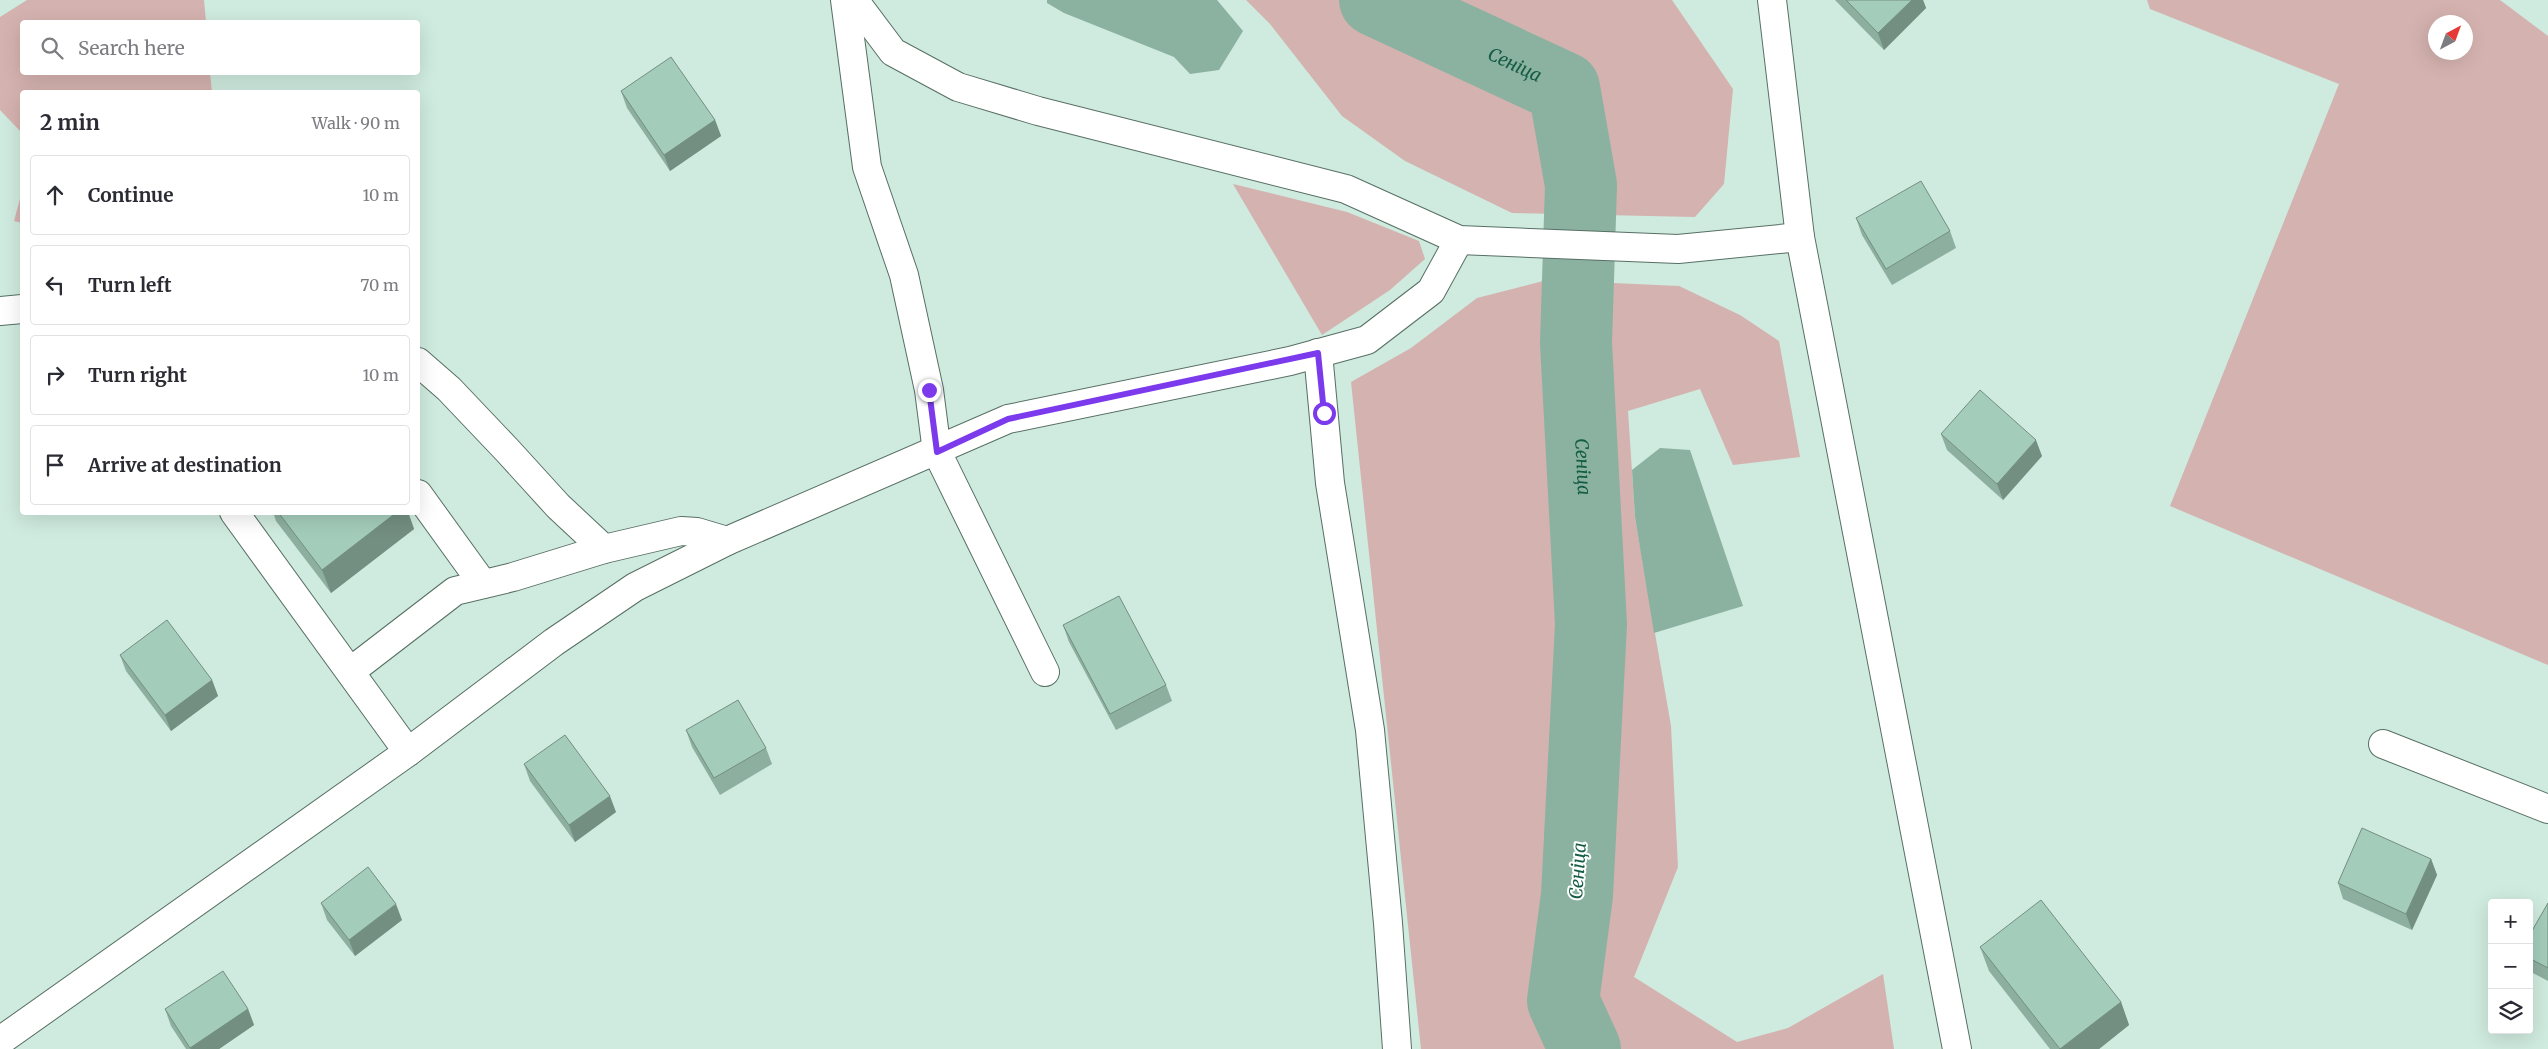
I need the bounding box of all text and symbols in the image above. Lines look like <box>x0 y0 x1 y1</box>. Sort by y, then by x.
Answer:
north arrow <box>2428 15 2473 60</box>
search box <box>20 20 420 75</box>
icon: search <box>38 34 66 62</box>
text: Search here <box>78 36 185 60</box>
water label: Сеніца <box>1484 42 1546 87</box>
text: 2 min <box>40 109 100 136</box>
text: Walk · 90 m <box>312 113 400 133</box>
icon: ahead <box>41 181 69 209</box>
text: Continue <box>88 183 174 207</box>
text: 10 m <box>362 185 399 205</box>
icon: left <box>41 271 69 299</box>
text: Turn left <box>88 273 172 297</box>
text: 70 m <box>360 275 399 295</box>
icon: right <box>41 361 69 389</box>
text: Turn right <box>88 363 187 387</box>
text: 10 m <box>362 365 399 385</box>
route end <box>918 379 941 402</box>
route start <box>1313 402 1336 425</box>
water label: Сеніца <box>1570 438 1596 496</box>
icon: arrive <box>41 451 69 479</box>
text: Arrive at destination <box>88 453 282 477</box>
water label: Сеніца <box>1564 842 1591 900</box>
map controls <box>2488 899 2533 1034</box>
button: + <box>2488 899 2533 944</box>
button: − <box>2488 944 2533 989</box>
button: layers <box>2488 989 2533 1034</box>

